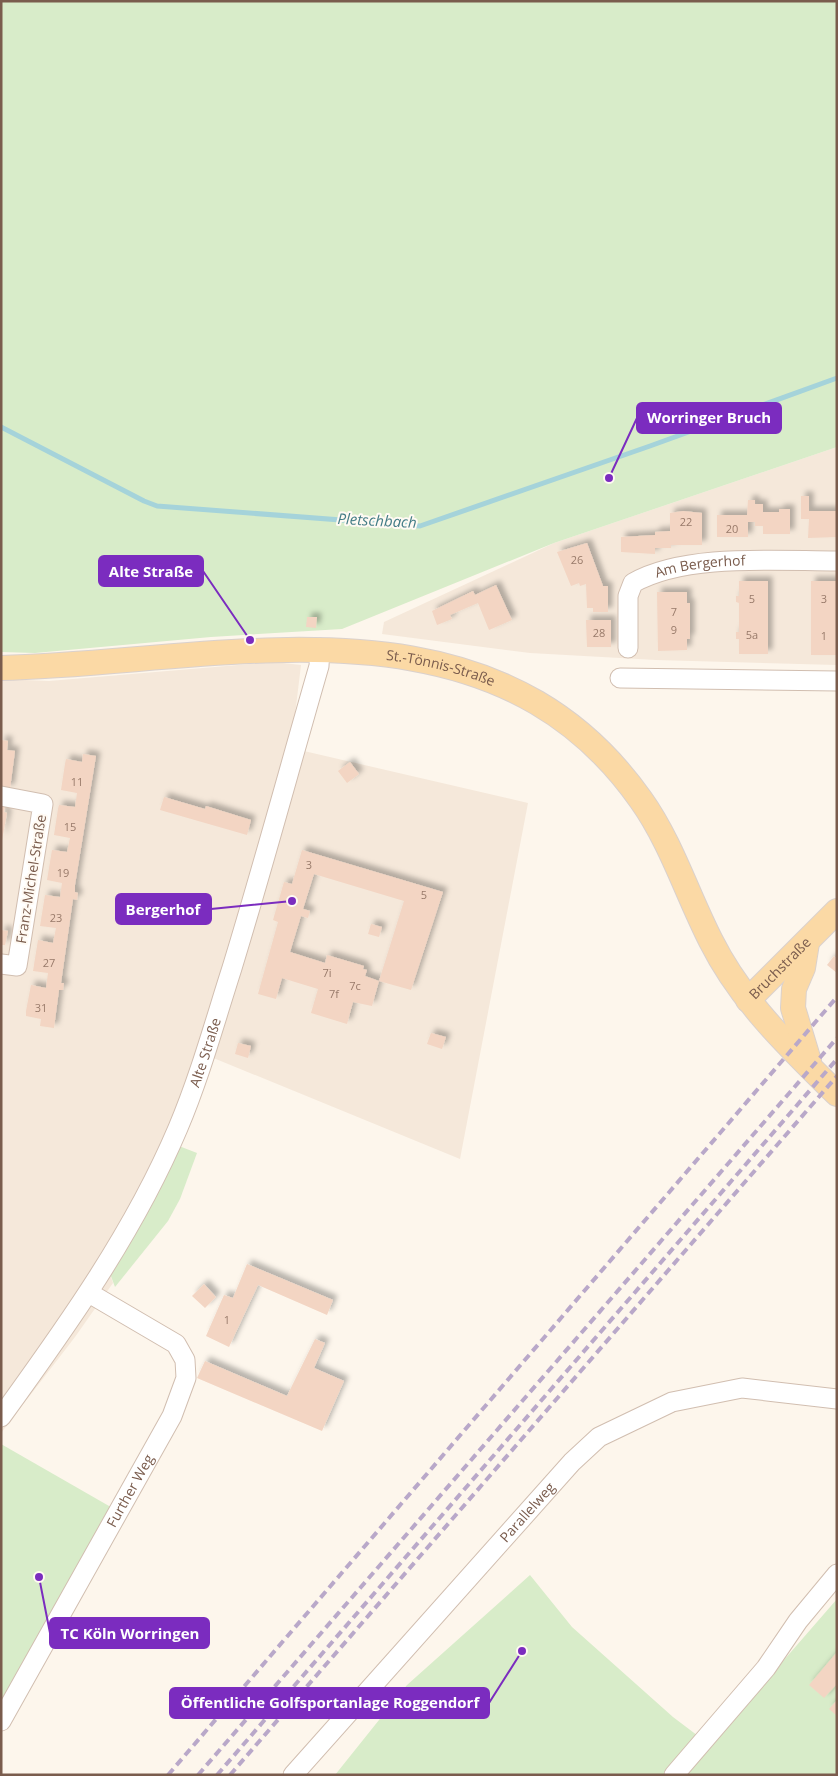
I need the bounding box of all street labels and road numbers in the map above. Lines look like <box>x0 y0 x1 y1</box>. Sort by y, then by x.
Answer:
street label: Am Bergerhof <box>652 550 747 582</box>
street label: St.-Tönnis-Straße <box>385 645 498 690</box>
street label: Franz-Michel-Straße <box>11 813 50 945</box>
street label: Bruchstraße <box>744 933 815 1003</box>
street label: Alte Straße <box>185 1015 225 1089</box>
street label: Further Weg <box>102 1450 158 1530</box>
street label: Parallelweg <box>495 1477 559 1546</box>

